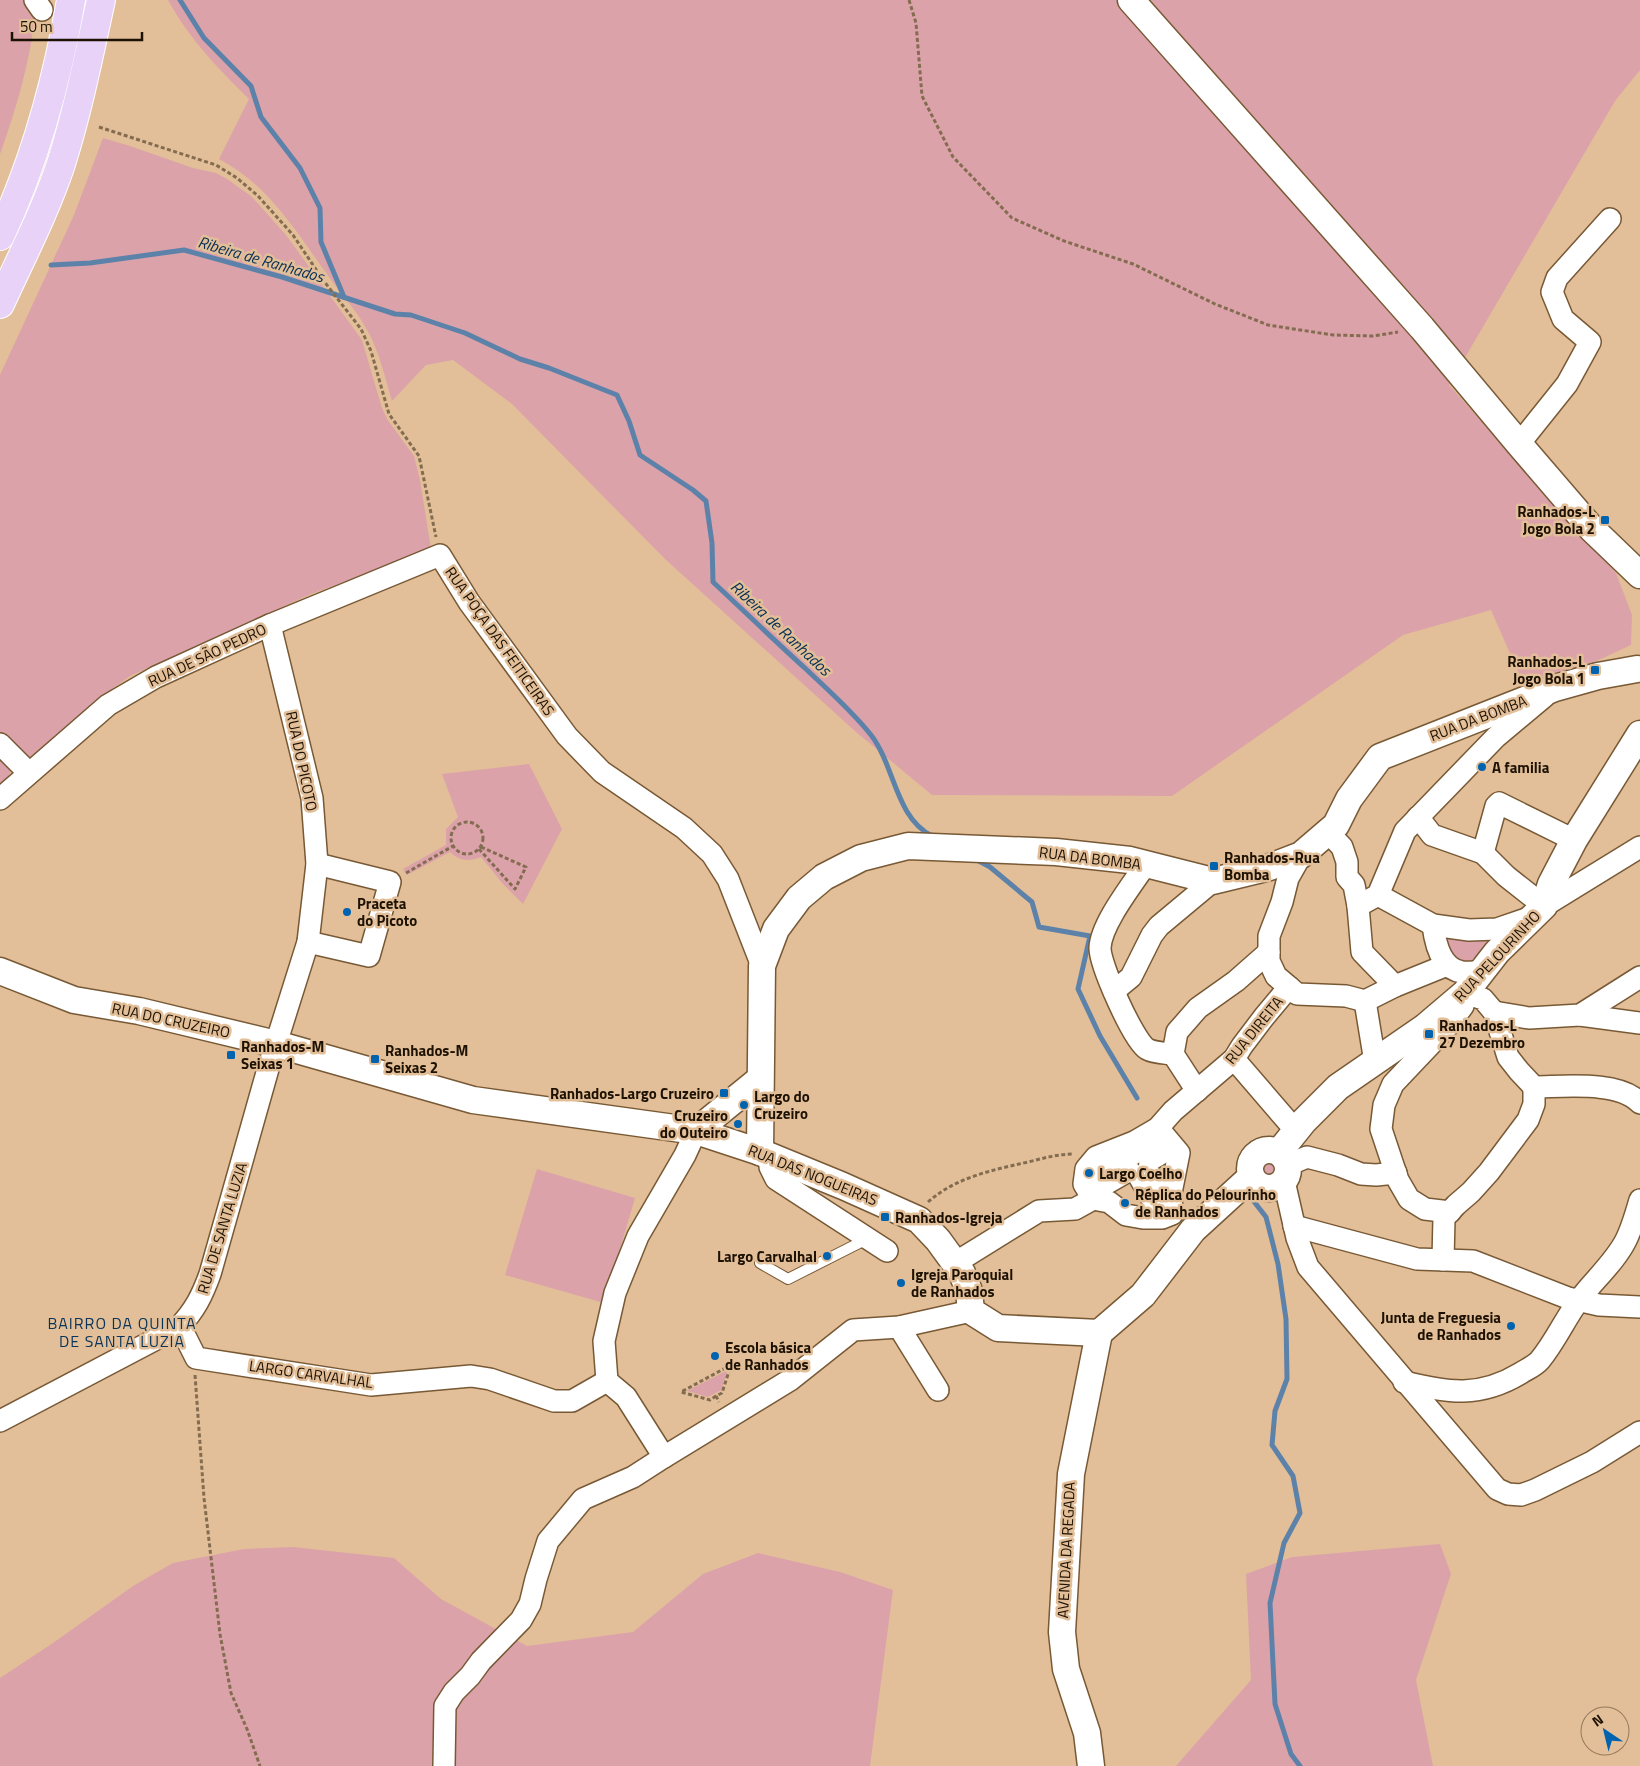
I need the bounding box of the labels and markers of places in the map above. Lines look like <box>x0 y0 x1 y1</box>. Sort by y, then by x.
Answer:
place label: Ranhados-L Jogo Bola 2 <box>1517 500 1595 540</box>
marker: Ranhados-L Jogo Bola 2 <box>1599 514 1611 526</box>
place label: Ranhados-L Jogo Bola 1 <box>1507 650 1585 690</box>
marker: Ranhados-L Jogo Bola 1 <box>1589 664 1601 676</box>
place label: A familia <box>1492 756 1550 779</box>
marker: A familia <box>1476 761 1488 773</box>
place label: Ranhados-Rua Bomba <box>1224 846 1320 886</box>
marker: Ranhados-Rua Bomba <box>1208 860 1220 872</box>
place label: Praceta do Picoto <box>357 892 417 932</box>
marker: Praceta do Picoto <box>341 906 353 918</box>
place label: Ranhados-L 27 Dezembro <box>1439 1014 1525 1054</box>
marker: Ranhados-L 27 Dezembro <box>1423 1028 1435 1040</box>
place label: Ranhados-M Seixas 1 <box>241 1035 324 1075</box>
place label: Ranhados-M Seixas 2 <box>385 1039 468 1079</box>
marker: Ranhados-M Seixas 1 <box>225 1049 237 1061</box>
marker: Ranhados-M Seixas 2 <box>369 1053 381 1065</box>
place label: Ranhados-Largo Cruzeiro <box>550 1082 714 1105</box>
place label: Largo do Cruzeiro <box>754 1085 810 1125</box>
marker: Ranhados-Largo Cruzeiro <box>718 1087 730 1099</box>
marker: Largo do Cruzeiro <box>738 1099 750 1111</box>
place label: Cruzeiro do Outeiro <box>660 1104 728 1144</box>
marker: Cruzeiro do Outeiro <box>732 1118 744 1130</box>
place label: Largo Coelho <box>1099 1162 1183 1185</box>
marker: Largo Coelho <box>1083 1167 1095 1179</box>
place label: Réplica do Pelourinho de Ranhados <box>1135 1183 1276 1223</box>
marker: Réplica do Pelourinho de Ranhados <box>1119 1197 1131 1209</box>
place label: Ranhados-Igreja <box>895 1206 1003 1229</box>
marker: Ranhados-Igreja <box>879 1211 891 1223</box>
place label: Largo Carvalhal <box>717 1245 817 1268</box>
marker: Largo Carvalhal <box>821 1250 833 1262</box>
place label: Igreja Paroquial de Ranhados <box>911 1263 1013 1303</box>
marker: Igreja Paroquial de Ranhados <box>895 1277 907 1289</box>
place label: Junta de Freguesia de Ranhados <box>1381 1306 1501 1346</box>
marker: Junta de Freguesia de Ranhados <box>1505 1320 1517 1332</box>
place label: Escola básica de Ranhados <box>725 1336 811 1376</box>
marker: Escola básica de Ranhados <box>709 1350 721 1362</box>

